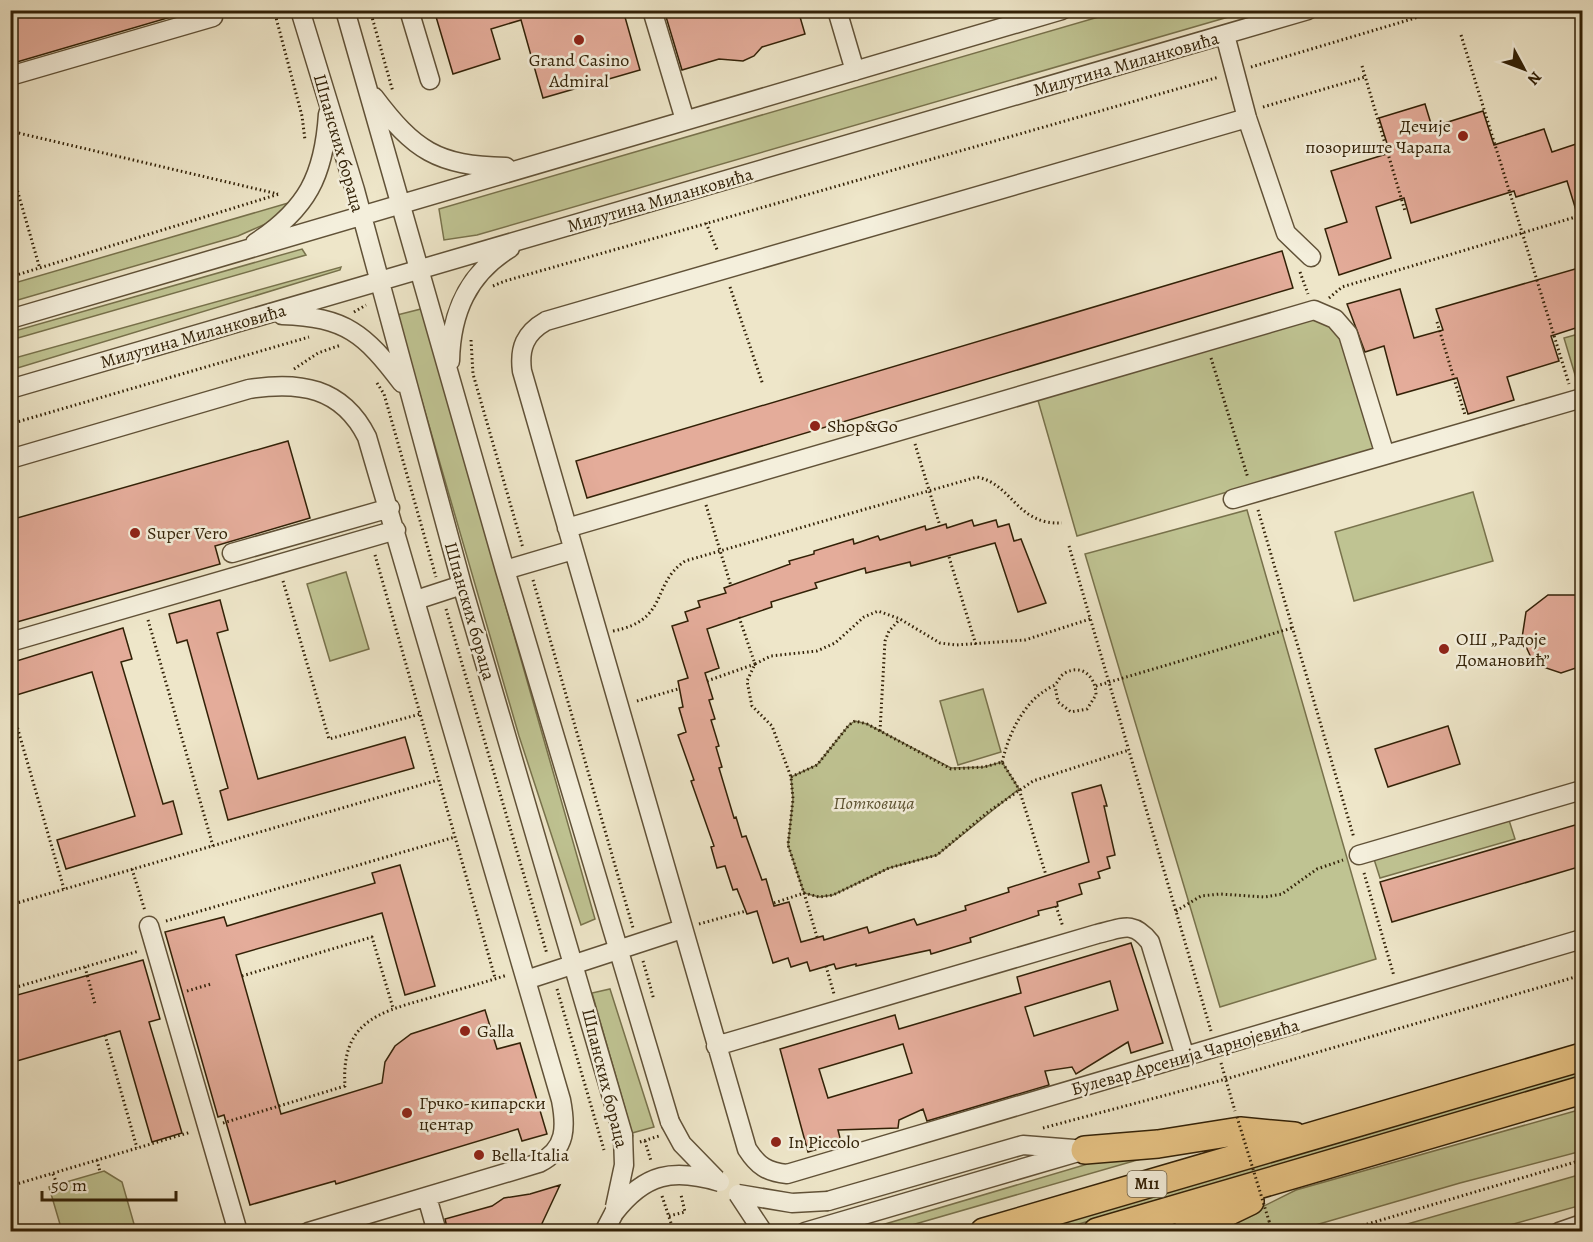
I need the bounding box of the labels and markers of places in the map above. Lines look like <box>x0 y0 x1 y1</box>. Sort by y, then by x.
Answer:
marker: Grand Casino Admiral <box>572 33 586 47</box>
place label: Grand Casino Admiral <box>529 48 629 93</box>
place label: Дечије позориште Чарапа <box>1305 114 1452 159</box>
marker: Дечије позориште Чарапа <box>1456 129 1470 143</box>
place label: Shop&Go <box>827 414 898 438</box>
marker: Shop&Go <box>808 419 822 433</box>
place label: Super Vero <box>147 521 228 545</box>
marker: Super Vero <box>128 526 142 540</box>
place label: ОШ „Радоје Домановић” <box>1456 627 1550 672</box>
marker: ОШ „Радоје Домановић” <box>1437 642 1451 656</box>
place label: Galla <box>477 1019 515 1043</box>
marker: Galla <box>458 1024 472 1038</box>
place label: Грчко-кипарски центар <box>419 1091 546 1136</box>
marker: Грчко-кипарски центар <box>400 1106 414 1120</box>
place label: In Piccolo <box>788 1130 860 1154</box>
marker: In Piccolo <box>769 1135 783 1149</box>
place label: Bella Italia <box>491 1143 570 1167</box>
marker: Bella Italia <box>472 1148 486 1162</box>

